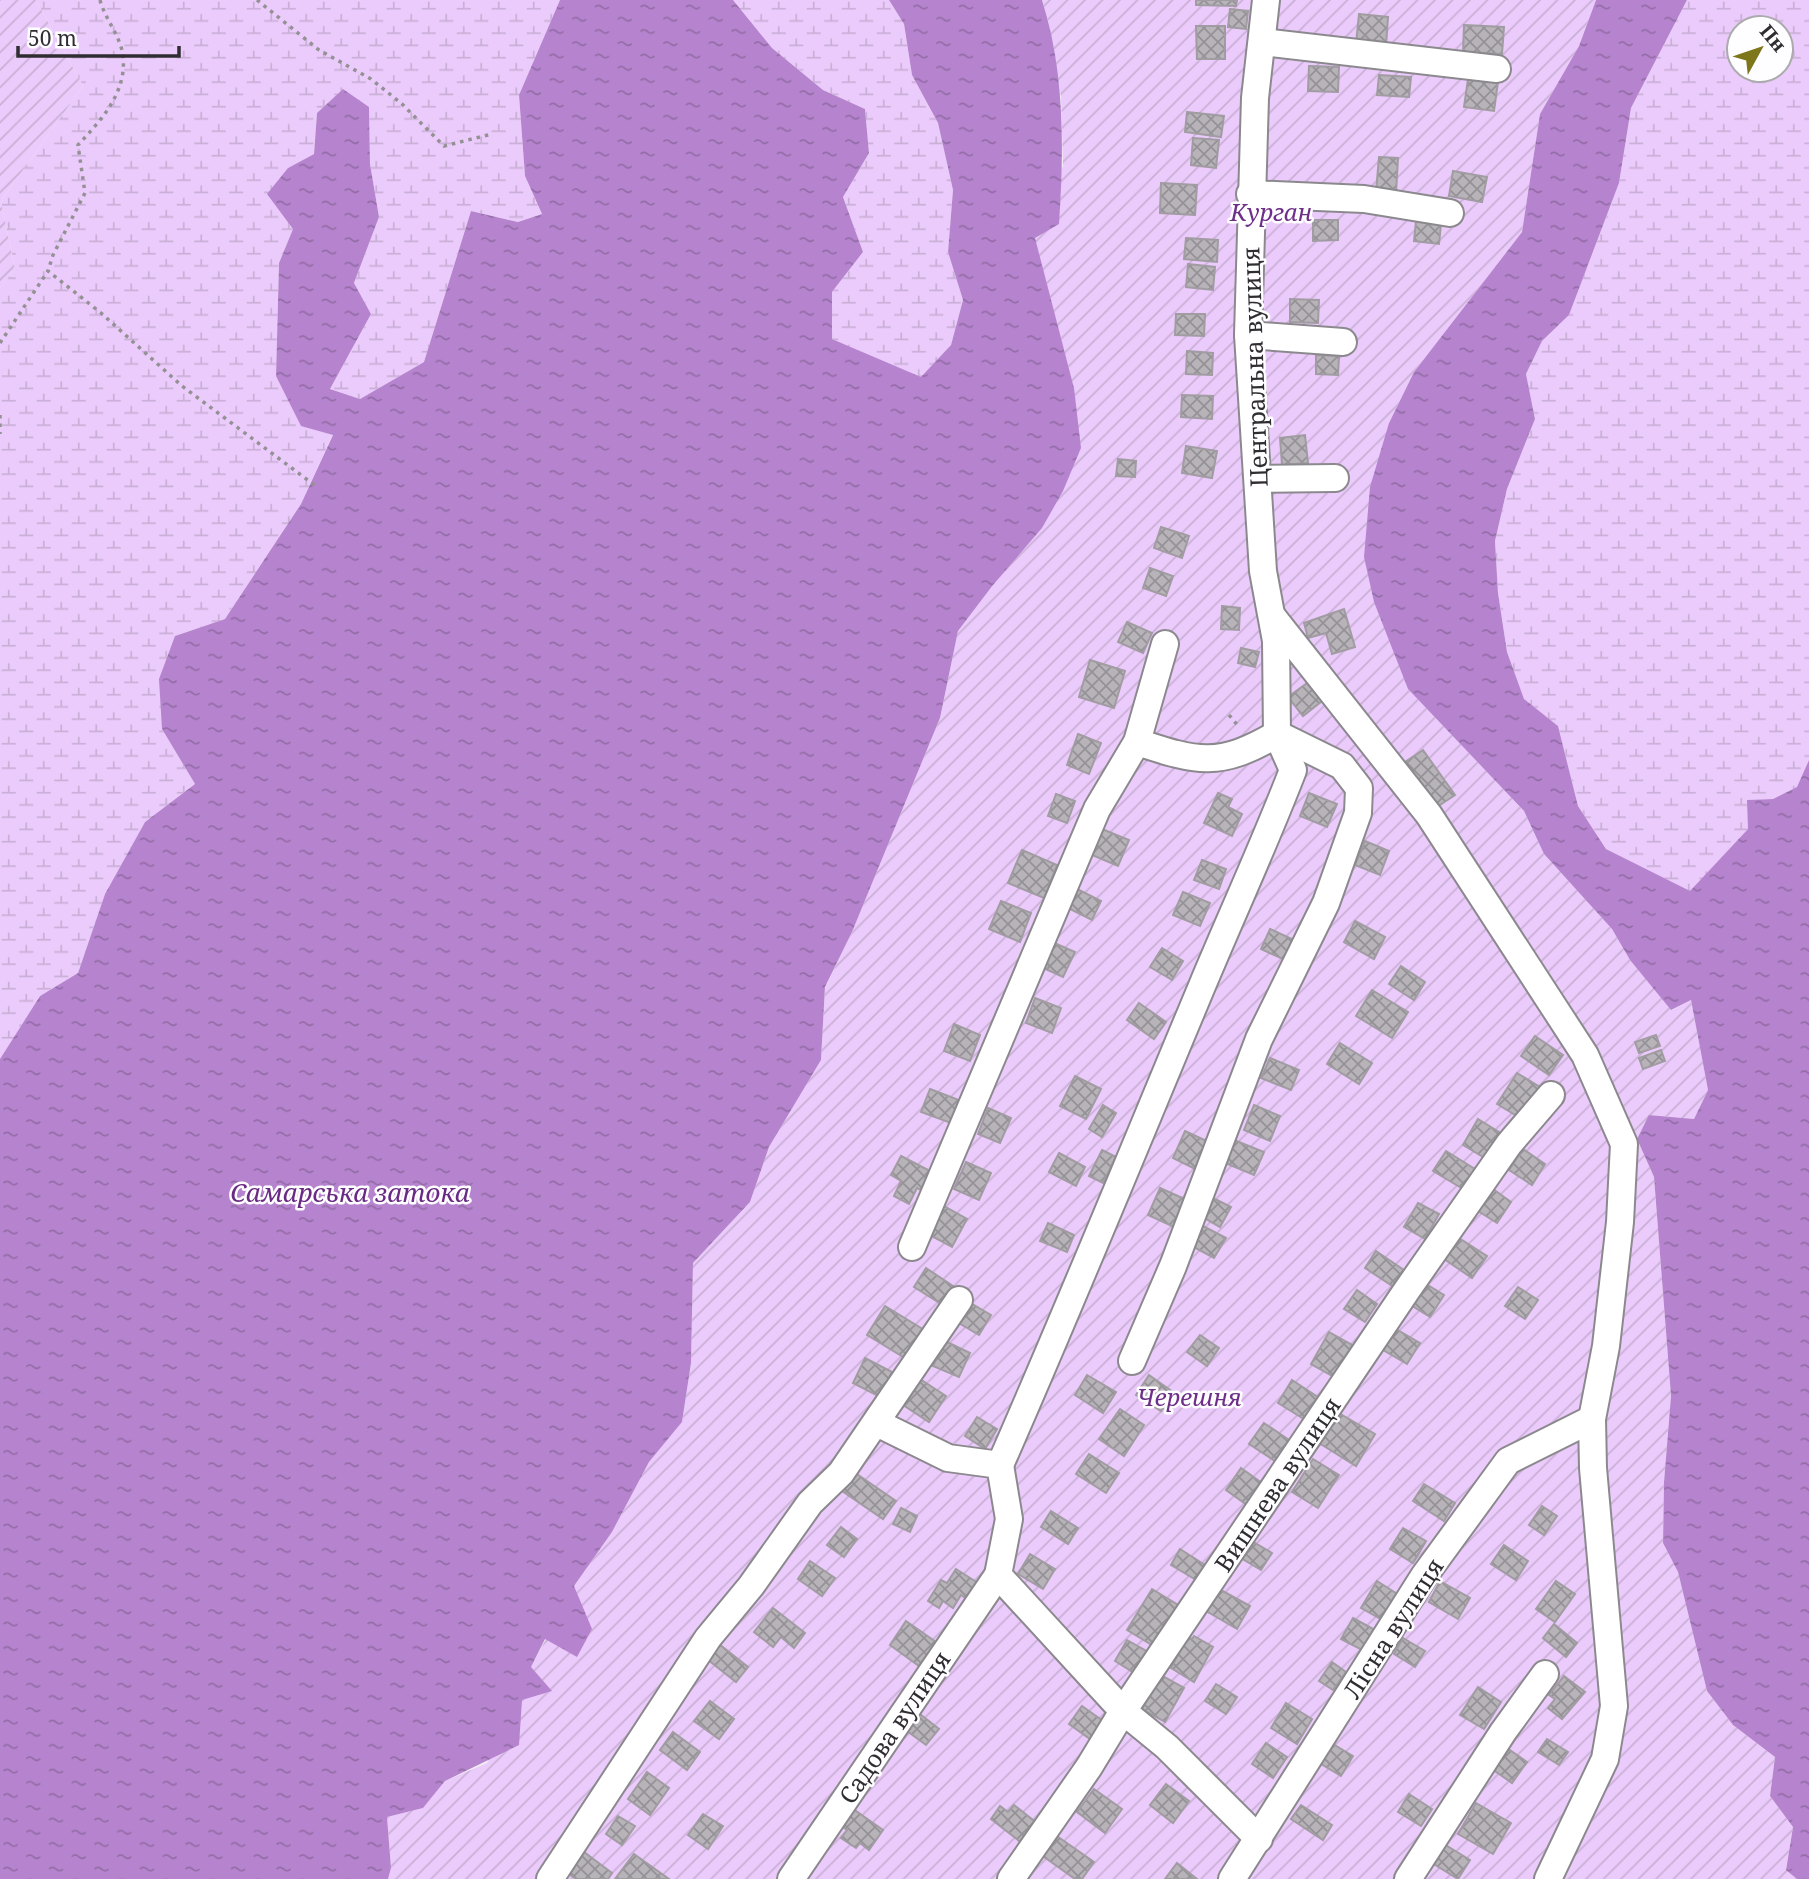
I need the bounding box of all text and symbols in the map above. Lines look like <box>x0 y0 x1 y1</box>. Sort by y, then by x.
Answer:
scale bar <box>18 14 178 58</box>
north arrow <box>1725 14 1795 84</box>
text: Пн <box>1754 19 1792 57</box>
text: 50 m <box>28 24 77 52</box>
park label: Курган <box>1229 195 1312 228</box>
street label: Центральна вулиця <box>1233 246 1275 488</box>
water label: Самарська затока <box>230 1174 470 1210</box>
park label: Черешня <box>1137 1380 1242 1413</box>
street label: Вишнева вулиця <box>1206 1390 1348 1578</box>
street label: Лісна вулиця <box>1335 1551 1451 1705</box>
street label: Садова вулиця <box>831 1644 957 1810</box>

